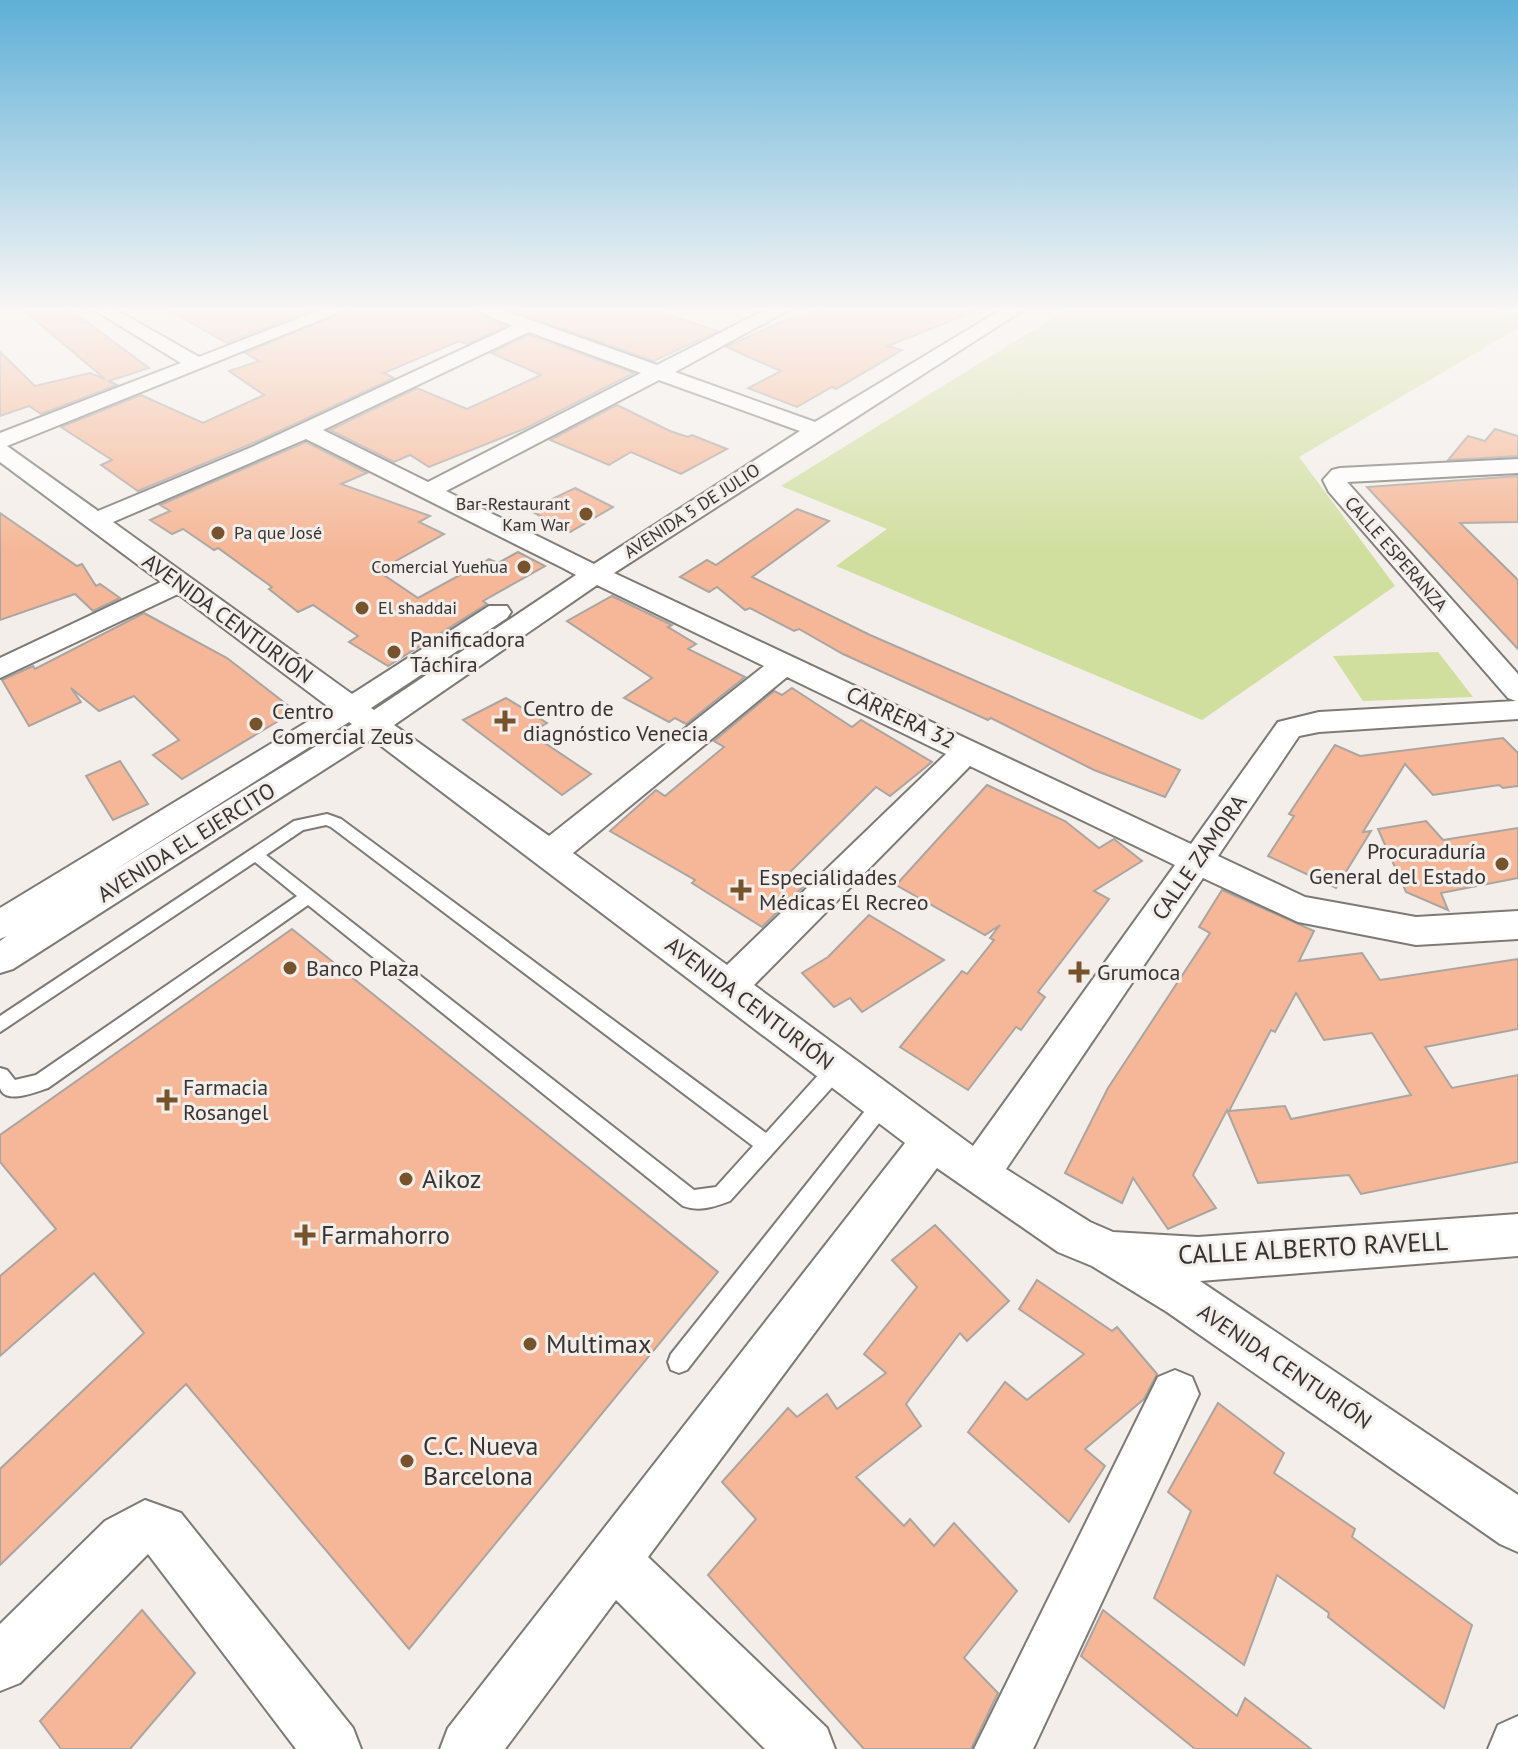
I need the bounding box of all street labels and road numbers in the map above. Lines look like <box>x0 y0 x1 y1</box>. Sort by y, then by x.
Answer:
street label: AVENIDA 5 DE JULIO <box>619 458 764 563</box>
street label: CALLE ESPERANZA <box>1340 491 1453 616</box>
street label: AVENIDA CENTURIÓN <box>137 547 319 689</box>
street label: CARRERA 32 <box>842 680 960 754</box>
street label: AVENIDA EL EJERCITO <box>92 776 280 908</box>
street label: CALLE ZAMORA <box>1145 789 1253 925</box>
street label: AVENIDA CENTURIÓN <box>660 930 840 1076</box>
street label: CALLE ALBERTO RAVELL <box>1177 1224 1449 1271</box>
street label: AVENIDA CENTURIÓN <box>1193 1297 1377 1435</box>

